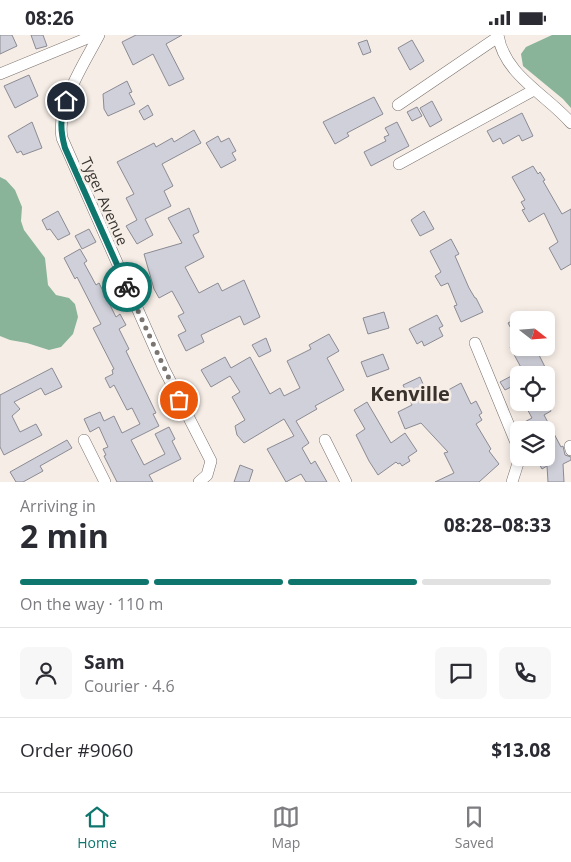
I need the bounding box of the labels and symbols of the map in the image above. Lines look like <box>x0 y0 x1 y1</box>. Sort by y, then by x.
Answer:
pin <box>45 80 87 122</box>
street label: Tyger Avenue <box>77 154 133 248</box>
courier <box>102 262 152 312</box>
north arrow <box>510 311 555 356</box>
pin <box>158 379 200 421</box>
district label: Kenville <box>370 380 450 407</box>

